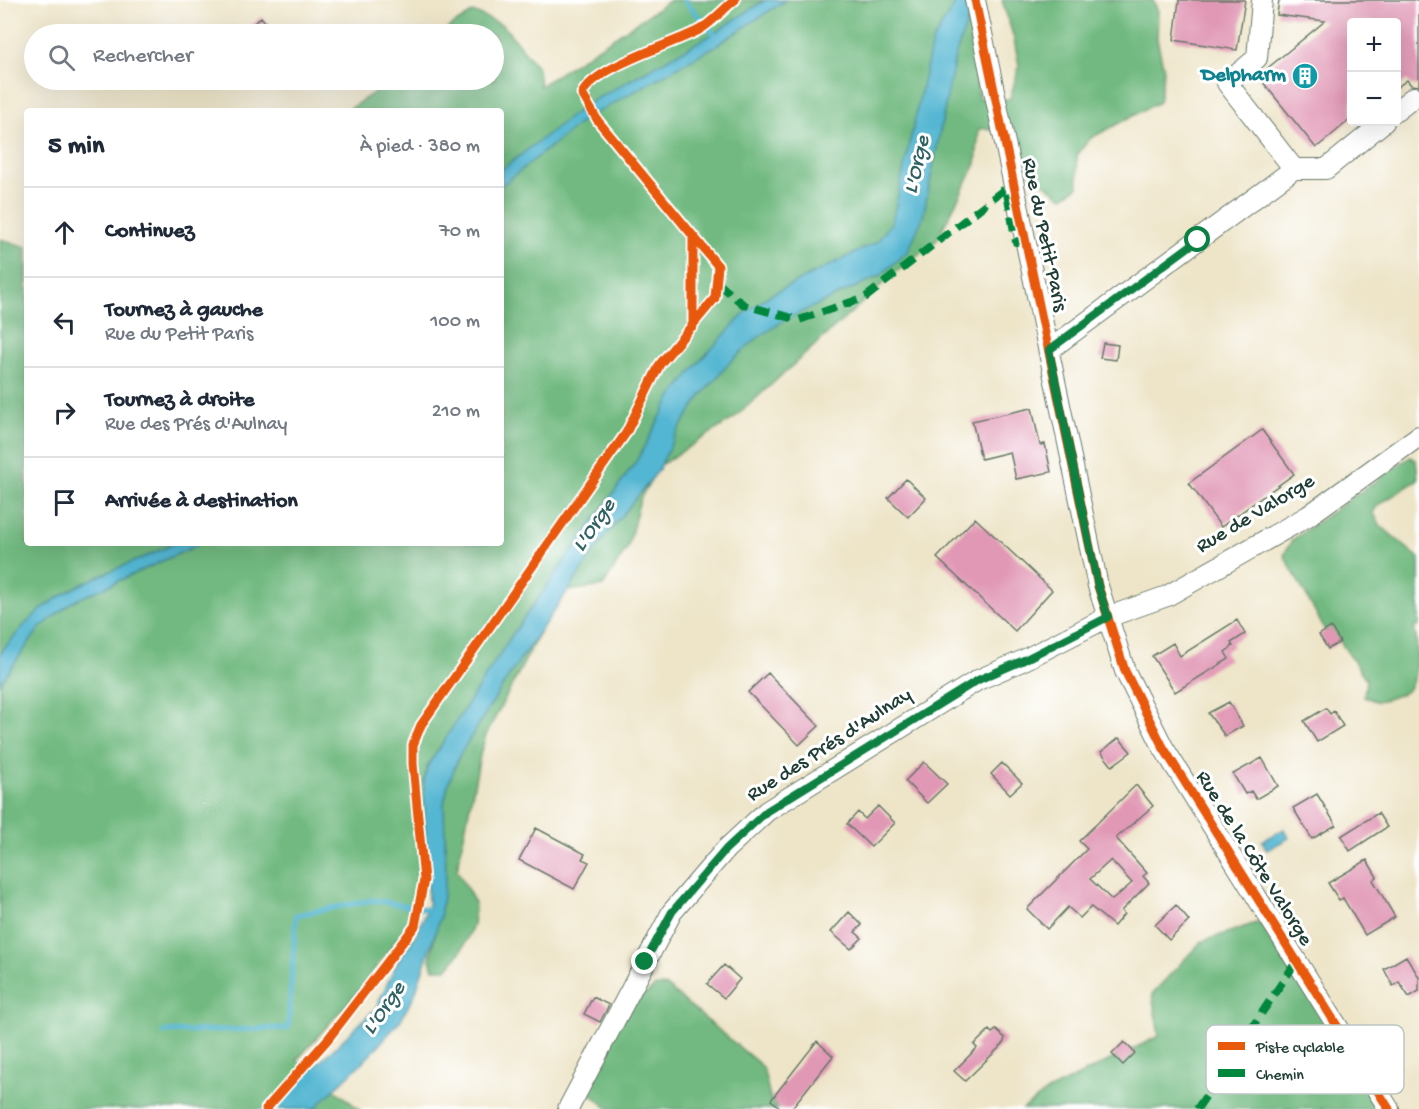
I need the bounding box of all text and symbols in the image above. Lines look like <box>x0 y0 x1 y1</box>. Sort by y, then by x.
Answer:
map controls <box>1347 18 1401 126</box>
button: + <box>1347 18 1401 72</box>
search box <box>24 24 504 90</box>
icon: search <box>45 41 78 74</box>
text: Rechercher <box>93 44 193 70</box>
building icon: Delpharm <box>1290 61 1320 91</box>
place label: Delpharm <box>1199 64 1286 89</box>
button: − <box>1347 72 1401 126</box>
text: 5 min <box>48 132 104 163</box>
water label: L'Orge <box>899 132 938 196</box>
text: À pied · 380 m <box>360 136 480 159</box>
street label: Rue du Petit Paris <box>1015 156 1072 315</box>
icon: ahead <box>48 216 81 249</box>
text: Continuez <box>105 219 194 245</box>
text: 70 m <box>439 221 480 244</box>
route start <box>1184 226 1210 252</box>
text: Tournez à gauche <box>105 298 263 324</box>
icon: left <box>48 306 81 339</box>
text: 100 m <box>430 311 480 334</box>
text: Rue du Petit Paris <box>105 324 253 347</box>
text: Tournez à droite <box>105 388 254 414</box>
icon: right <box>48 396 81 429</box>
text: 210 m <box>432 401 480 424</box>
text: Rue des Prés d'Aulnay <box>105 414 287 437</box>
street label: Rue de Valorge <box>1192 469 1321 560</box>
icon: arrive <box>48 486 81 519</box>
text: Arrivée à destination <box>105 489 298 515</box>
water label: L'Orge <box>568 493 623 557</box>
street label: Rue des Prés d'Aulnay <box>743 683 917 809</box>
street label: Rue de la Côte Valorge <box>1189 767 1318 952</box>
route end <box>631 948 657 974</box>
water label: L'Orge <box>358 976 413 1040</box>
legend <box>1206 1025 1404 1094</box>
text: Piste cyclable <box>1255 1040 1345 1059</box>
text: Chemin <box>1256 1067 1304 1086</box>

